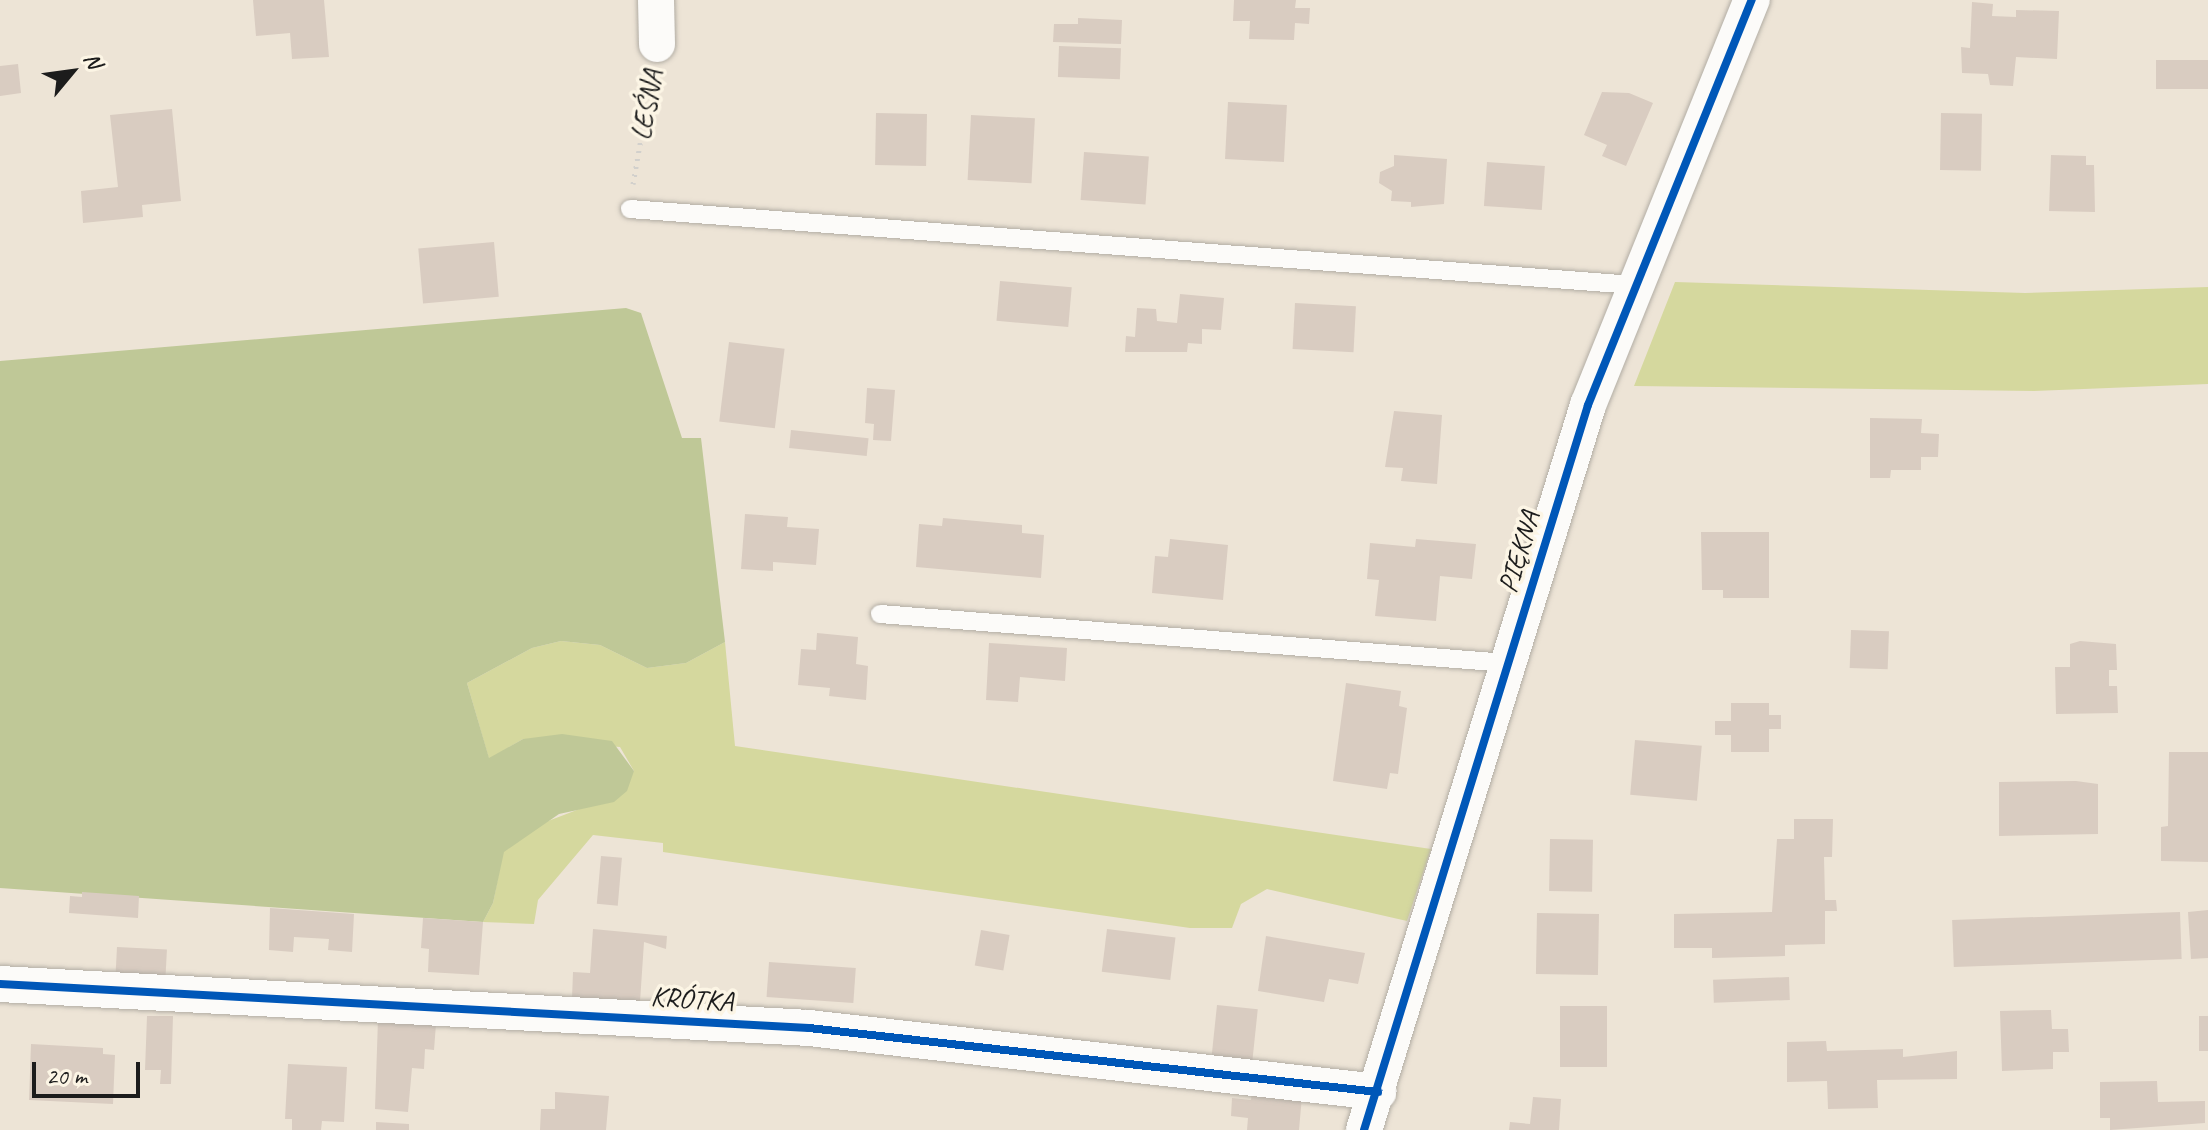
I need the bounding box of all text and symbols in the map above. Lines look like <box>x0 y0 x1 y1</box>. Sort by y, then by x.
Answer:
north arrow <box>32 32 112 112</box>
text: N <box>77 48 109 73</box>
street label: LEŚNA <box>624 67 670 143</box>
street label: PIĘKNA <box>1491 507 1547 597</box>
street label: KRÓTKA <box>650 979 734 1019</box>
scale bar <box>36 1046 144 1096</box>
text: 20 m <box>46 1061 87 1091</box>

